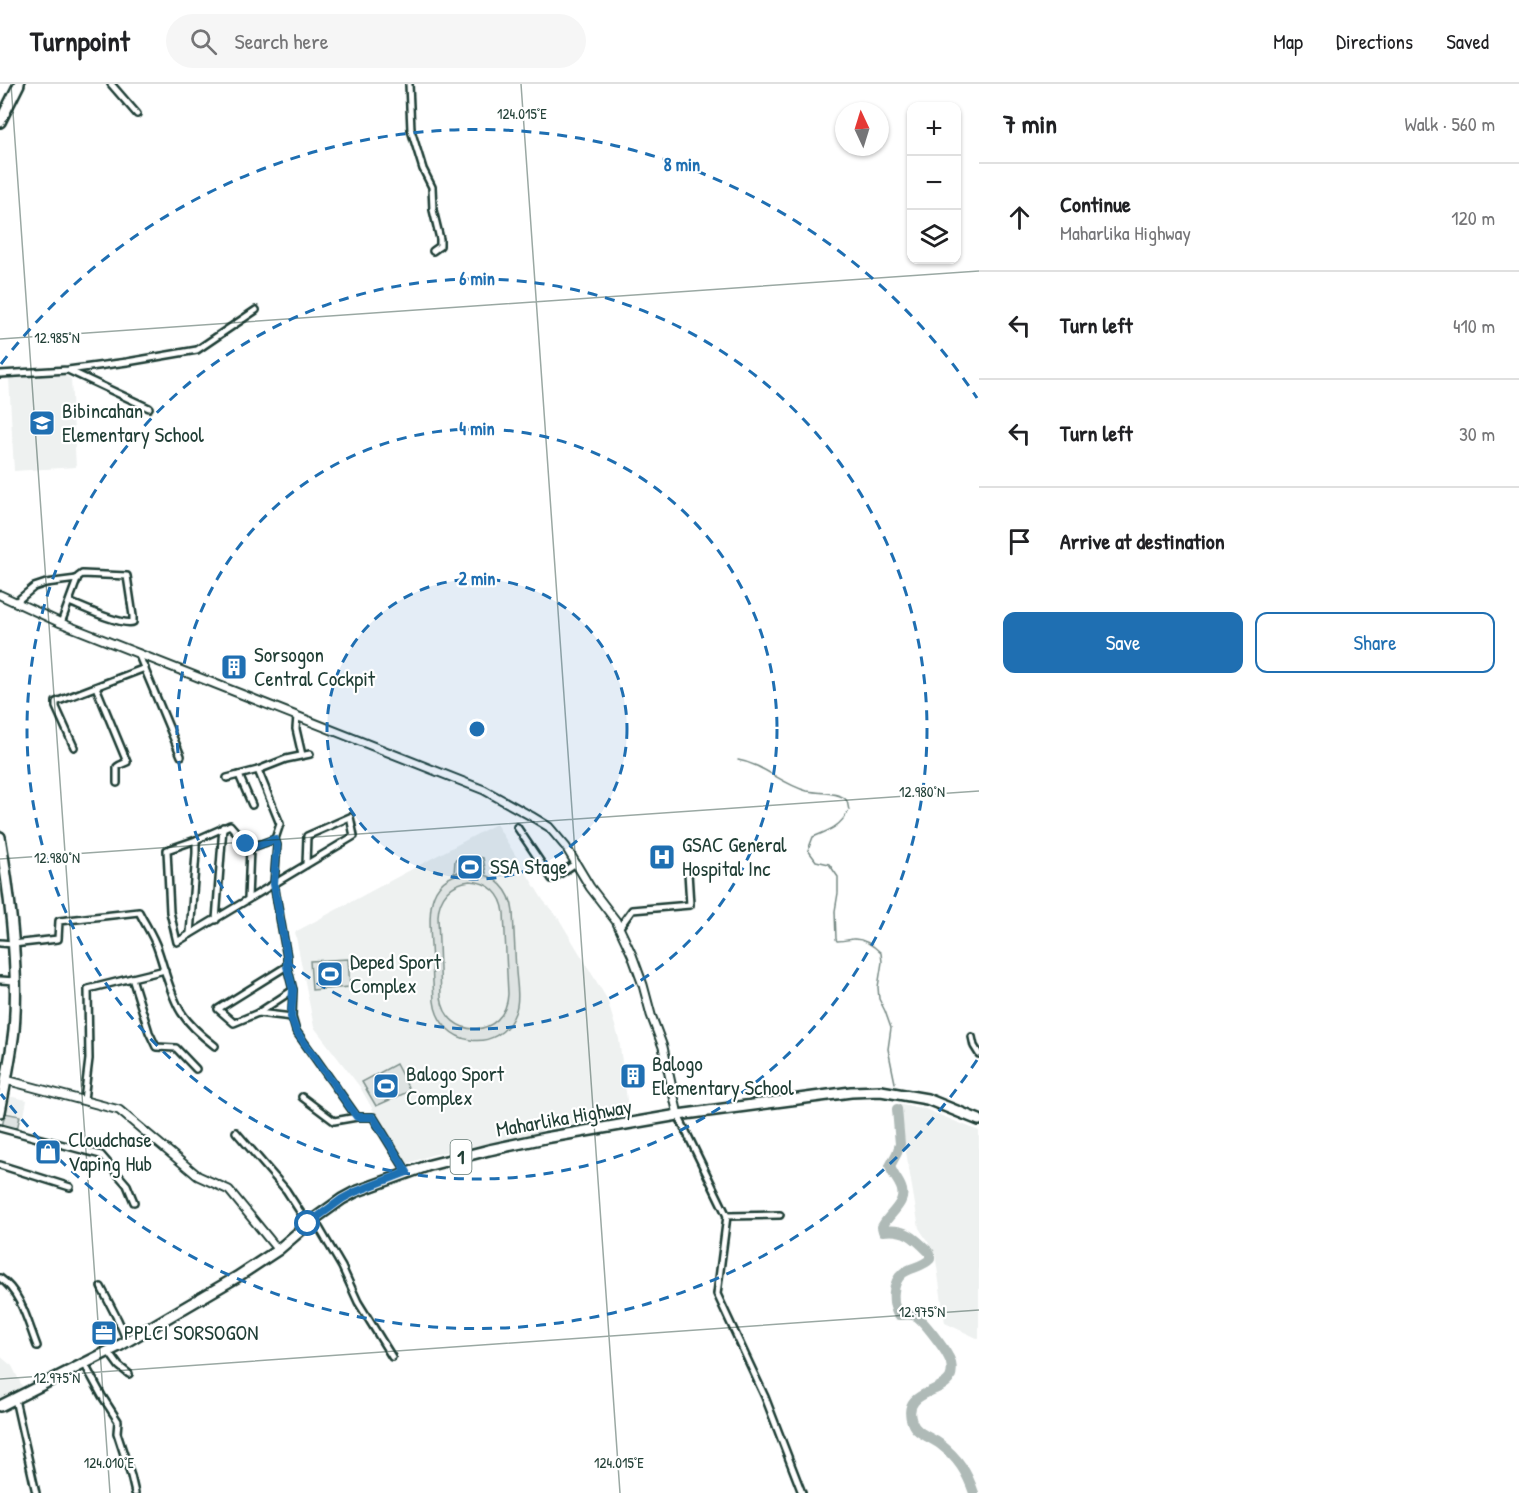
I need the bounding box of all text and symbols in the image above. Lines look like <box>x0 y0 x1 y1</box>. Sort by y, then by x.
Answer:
search box <box>166 14 586 68</box>
text: Turnpoint <box>30 22 130 60</box>
icon: search <box>187 25 220 58</box>
text: Search here <box>235 26 329 56</box>
text: Map <box>1273 27 1303 56</box>
text: Directions <box>1336 27 1413 56</box>
text: Saved <box>1446 27 1489 56</box>
north arrow <box>835 102 889 156</box>
map controls <box>907 102 961 264</box>
button: + <box>907 102 961 156</box>
text: 124.015°E <box>497 103 547 124</box>
text: 7 min <box>1003 106 1057 141</box>
text: Walk · 560 m <box>1404 110 1495 137</box>
text: 8 min <box>664 152 700 177</box>
button: − <box>907 156 961 210</box>
text: Continue <box>1060 189 1131 219</box>
icon: ahead <box>1003 201 1036 234</box>
text: 120 m <box>1451 204 1495 231</box>
button: layers <box>907 210 961 264</box>
text: Maharlika Highway <box>1060 219 1191 246</box>
text: 6 min <box>459 266 495 291</box>
icon: left <box>1003 309 1036 342</box>
text: Turn left <box>1060 310 1133 340</box>
text: 410 m <box>1453 312 1495 339</box>
text: 12.985°N <box>34 327 80 348</box>
place label: Bibincahan Elementary School <box>62 396 204 449</box>
school or university icon: Bibincahan Elementary School <box>27 408 57 438</box>
text: 4 min <box>459 416 495 441</box>
icon: left <box>1003 417 1036 450</box>
text: Turn left <box>1060 418 1133 448</box>
text: 30 m <box>1459 420 1495 447</box>
icon: arrive <box>1003 525 1036 558</box>
text: Arrive at destination <box>1060 526 1225 556</box>
text: 2 min <box>459 566 495 591</box>
button: Save <box>1003 612 1243 673</box>
button: Share <box>1255 612 1495 673</box>
place label: Sorsogon Central Cockpit <box>254 640 376 693</box>
building icon: Sorsogon Central Cockpit <box>219 652 249 682</box>
centre of rings <box>467 719 487 739</box>
text: 12.980°N <box>899 781 945 802</box>
route end <box>232 830 258 856</box>
place label: GSAC General Hospital Inc <box>682 830 787 883</box>
hospital icon: GSAC General Hospital Inc <box>647 842 677 872</box>
text: 12.980°N <box>34 847 80 868</box>
sports icon: SSA Stage <box>455 852 485 882</box>
place label: SSA Stage <box>490 852 567 881</box>
place label: Deped Sport Complex <box>350 947 442 1000</box>
sports icon: Deped Sport Complex <box>315 959 345 989</box>
place label: Balogo Elementary School <box>652 1049 794 1102</box>
place label: Balogo Sport Complex <box>406 1059 505 1112</box>
building icon: Balogo Elementary School <box>618 1061 648 1091</box>
sports icon: Balogo Sport Complex <box>371 1071 401 1101</box>
street label: Maharlika Highway <box>494 1091 634 1144</box>
place label: Cloudchase Vaping Hub <box>68 1125 152 1178</box>
shop icon: Cloudchase Vaping Hub <box>33 1137 63 1167</box>
road number: 1 <box>450 1140 472 1174</box>
route start <box>294 1210 320 1236</box>
text: 12.975°N <box>899 1301 945 1322</box>
office icon: PPLCI SORSOGON <box>89 1318 119 1348</box>
place label: PPLCI SORSOGON <box>124 1318 258 1347</box>
text: 12.975°N <box>34 1367 80 1388</box>
text: 124.010°E <box>84 1452 135 1473</box>
text: 124.015°E <box>594 1452 644 1473</box>

